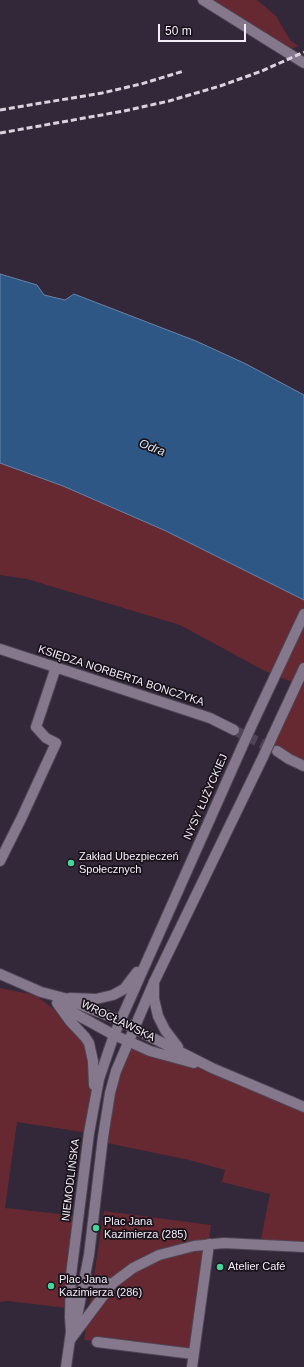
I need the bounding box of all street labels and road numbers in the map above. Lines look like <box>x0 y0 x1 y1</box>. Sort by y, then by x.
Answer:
street label: KSIĘDZA NORBERTA BONCZYKA <box>36 643 206 709</box>
street label: NYSY ŁUŻYCKIEJ <box>181 752 231 842</box>
street label: WROCŁAWSKA <box>79 997 157 1045</box>
street label: NIEMODLIŃSKA <box>59 1138 83 1222</box>

